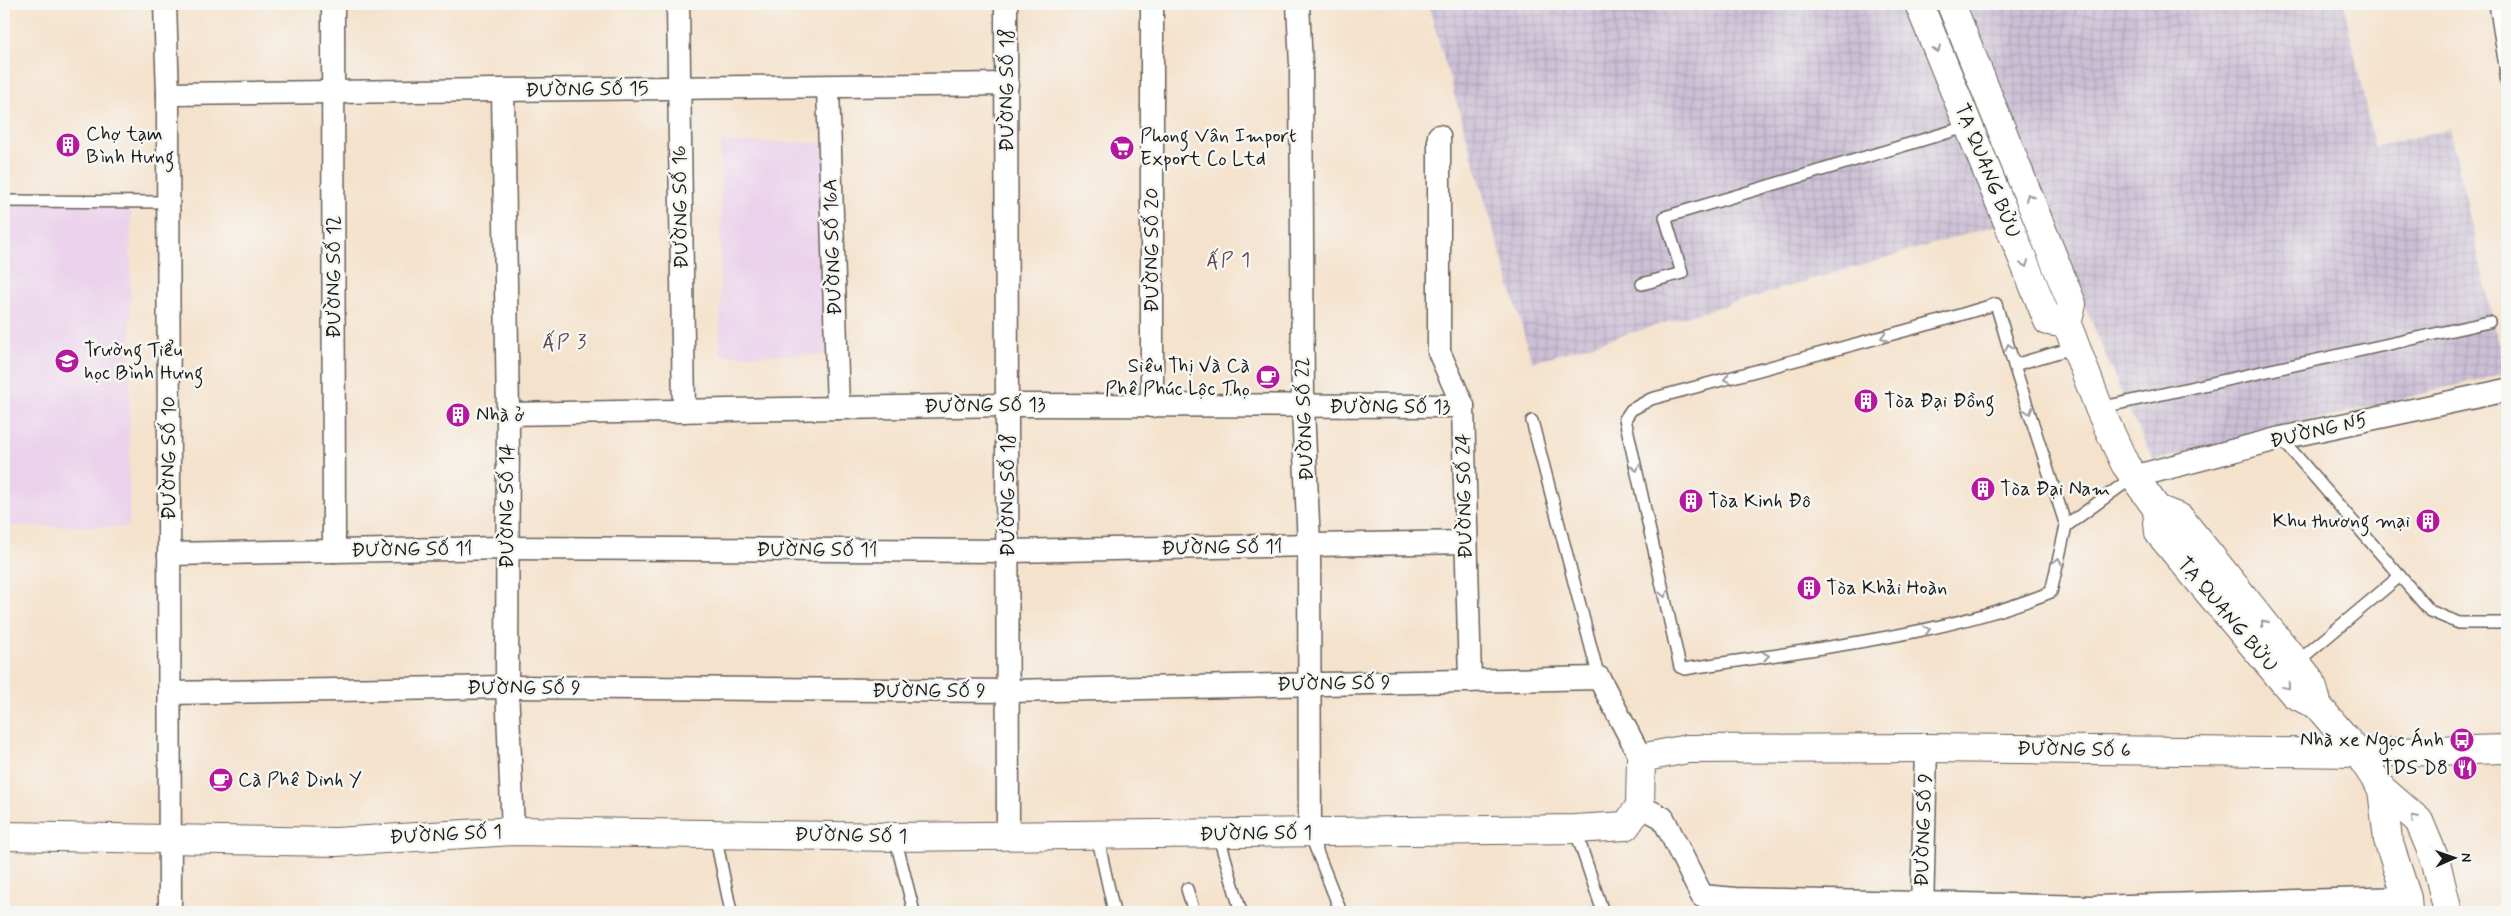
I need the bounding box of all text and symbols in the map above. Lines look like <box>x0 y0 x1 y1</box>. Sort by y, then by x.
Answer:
street label: ĐƯỜNG SỐ 18 <box>994 28 1021 152</box>
one-way arrow <box>1931 44 1942 53</box>
street label: ĐƯỜNG SỐ 15 <box>525 75 649 105</box>
street label: TẠ QUANG BỬU <box>1948 100 2026 242</box>
place label: Chợ tạm Bình Hưng <box>86 121 174 173</box>
place label: Phong Vân Import Export Co Ltd <box>1140 123 1296 173</box>
building icon: Chợ tạm Bình Hưng <box>55 132 81 158</box>
supermarket icon: Phong Vân Import Export Co Ltd <box>1109 135 1135 161</box>
street label: ĐƯỜNG SỐ 16 <box>666 145 696 269</box>
street label: ĐƯỜNG SỐ 16A <box>817 178 849 316</box>
street label: ĐƯỜNG SỐ 20 <box>1139 188 1166 312</box>
one-way arrow <box>2025 193 2035 202</box>
street label: ĐƯỜNG SỐ 12 <box>321 215 348 339</box>
district label: ẤP 1 <box>1207 246 1251 274</box>
one-way arrow <box>2019 259 2029 268</box>
district label: ẤP 3 <box>542 328 588 356</box>
one-way arrow <box>1881 331 1889 341</box>
place label: Trường Tiểu học Bình Hưng <box>84 337 203 389</box>
one-way arrow <box>2004 344 2014 352</box>
school or university icon: Trường Tiểu học Bình Hưng <box>54 348 80 374</box>
place label: Siêu Thị Và Cà Phê Phúc Lộc Thọ <box>1105 353 1250 403</box>
street label: ĐƯỜNG SỐ 22 <box>1289 357 1321 481</box>
cafe icon: Siêu Thị Và Cà Phê Phúc Lộc Thọ <box>1255 364 1281 390</box>
one-way arrow <box>1724 373 1732 383</box>
building icon: Tòa Đại Đồng <box>1853 388 1879 414</box>
place label: Tòa Đại Đồng <box>1884 388 1995 417</box>
street label: ĐƯỜNG SỐ 13 <box>924 391 1046 421</box>
street label: ĐƯỜNG SỐ 13 <box>1329 394 1451 421</box>
street label: ĐƯỜNG SỐ 10 <box>156 396 183 520</box>
building icon: Nhà ở <box>445 402 471 428</box>
place label: Nhà ở <box>476 402 525 429</box>
one-way arrow <box>2023 407 2033 415</box>
street label: ĐƯỜNG N5 <box>2268 407 2370 455</box>
street label: ĐƯỜNG SỐ 18 <box>995 433 1022 557</box>
street label: ĐƯỜNG SỐ 24 <box>1450 433 1480 559</box>
street label: ĐƯỜNG SỐ 14 <box>494 444 521 568</box>
one-way arrow <box>1630 463 1640 472</box>
building icon: Tòa Đại Nam <box>1970 476 1996 502</box>
place label: Tòa Đại Nam <box>2000 476 2110 503</box>
building icon: Tòa Kinh Đô <box>1678 488 1704 514</box>
place label: Tòa Kinh Đô <box>1708 488 1811 515</box>
place label: Khu thương mại <box>2273 508 2410 537</box>
building icon: Khu thương mại <box>2415 508 2441 534</box>
street label: ĐƯỜNG SỐ 11 <box>1161 533 1283 563</box>
street label: ĐƯỜNG SỐ 11 <box>351 535 473 565</box>
street label: ĐƯỜNG SỐ 11 <box>756 537 878 564</box>
street label: TẠ QUANG BỬU <box>2171 552 2283 678</box>
one-way arrow <box>2052 556 2063 565</box>
building icon: Tòa Khải Hoàn <box>1796 575 1822 601</box>
place label: Tòa Khải Hoàn <box>1826 575 1947 602</box>
one-way arrow <box>1658 589 1669 598</box>
one-way arrow <box>2262 620 2270 629</box>
one-way arrow <box>1922 625 1931 636</box>
one-way arrow <box>1763 651 1771 662</box>
street label: ĐƯỜNG SỐ 9 <box>1277 670 1391 698</box>
street label: ĐƯỜNG SỐ 9 <box>467 675 581 702</box>
street label: ĐƯỜNG SỐ 9 <box>872 678 986 705</box>
one-way arrow <box>2281 681 2290 690</box>
place label: Nhà xe Ngọc Ánh <box>2300 727 2444 755</box>
bus stop icon: Nhà xe Ngọc Ánh <box>2449 727 2475 753</box>
street label: ĐƯỜNG SỐ 6 <box>2017 736 2131 764</box>
place label: TDS D8 <box>2382 755 2448 782</box>
restaurant icon: TDS D8 <box>2452 755 2478 781</box>
cafe icon: Cà Phê Dinh Y <box>208 767 234 793</box>
place label: Cà Phê Dinh Y <box>238 767 362 794</box>
street label: ĐƯỜNG SỐ 9 <box>1909 773 1939 887</box>
one-way arrow <box>2411 815 2420 824</box>
street label: ĐƯỜNG SỐ 1 <box>389 819 503 851</box>
street label: ĐƯỜNG SỐ 1 <box>1199 820 1313 848</box>
street label: ĐƯỜNG SỐ 1 <box>794 822 908 850</box>
north arrow <box>2428 834 2478 884</box>
text: N <box>2457 853 2475 863</box>

